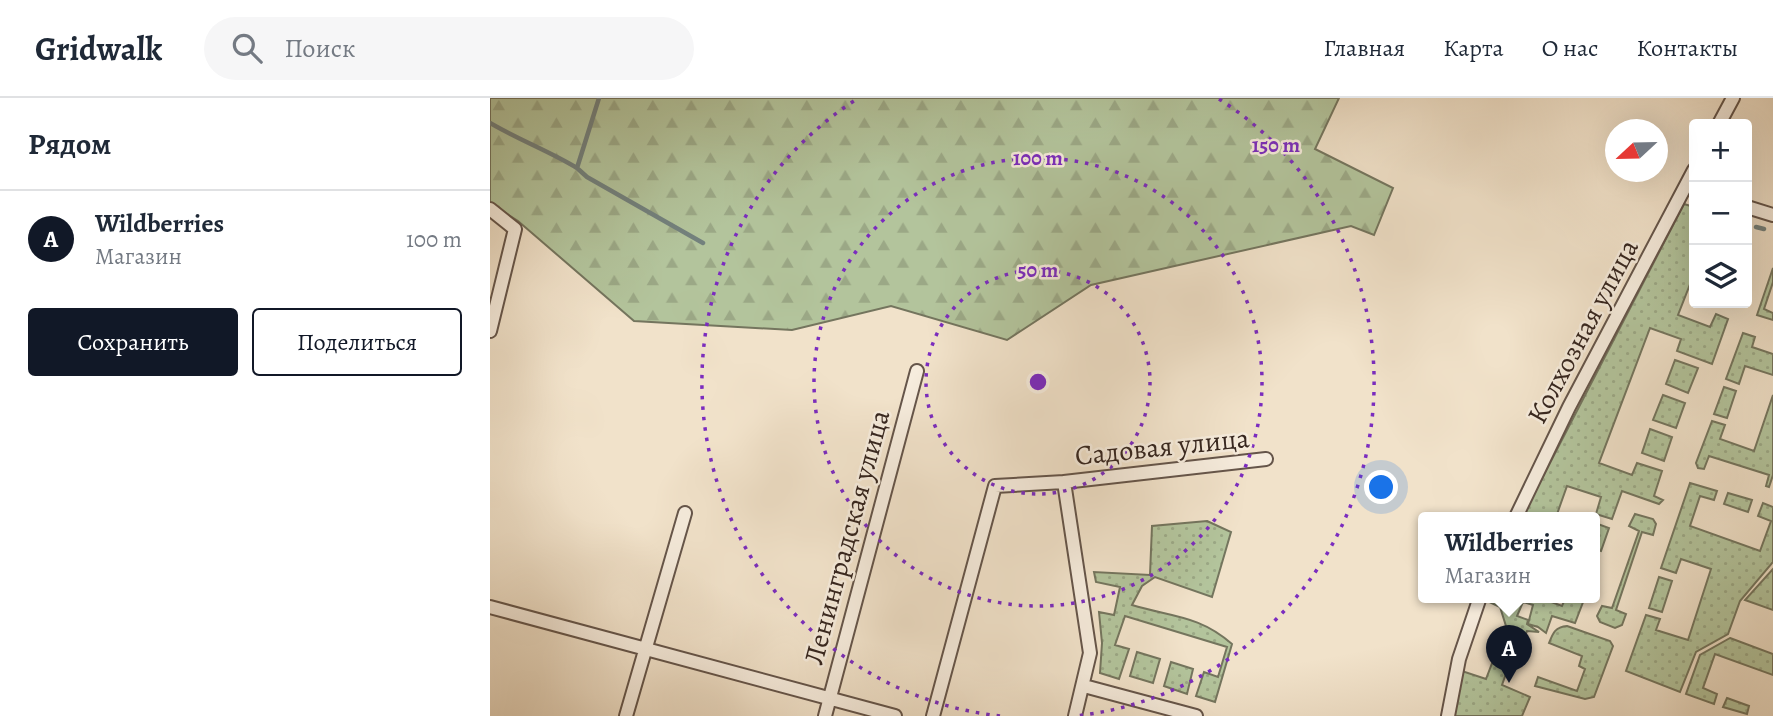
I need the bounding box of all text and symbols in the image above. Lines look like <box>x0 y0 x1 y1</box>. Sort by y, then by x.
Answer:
search box <box>204 17 694 80</box>
text: Gridwalk <box>35 26 162 71</box>
icon: search <box>228 29 266 67</box>
text: Поиск <box>284 31 356 66</box>
text: Главная <box>1324 32 1405 64</box>
text: Карта <box>1443 32 1504 64</box>
text: О нас <box>1542 32 1598 64</box>
text: Контакты <box>1636 32 1738 64</box>
north arrow <box>1605 119 1668 182</box>
map controls <box>1689 119 1752 308</box>
button: + <box>1689 119 1752 182</box>
text: Рядом <box>28 124 111 164</box>
text: 150 m <box>1252 131 1301 159</box>
text: 100 m <box>1013 144 1063 172</box>
button: − <box>1689 182 1752 245</box>
text: Wildberries <box>95 206 224 241</box>
text: A <box>44 224 58 255</box>
text: 100 m <box>406 224 462 255</box>
street label: Колхозная улица <box>1518 232 1648 431</box>
text: Магазин <box>95 241 182 272</box>
button: layers <box>1689 245 1752 308</box>
text: 50 m <box>1018 256 1059 284</box>
button: Сохранить <box>28 308 238 376</box>
button: Поделиться <box>252 308 462 376</box>
centre of rings <box>1026 370 1050 394</box>
street label: Ленинградская улица <box>795 406 899 669</box>
street label: Садовая улица <box>1073 419 1251 475</box>
your location <box>1364 470 1398 504</box>
popup <box>1418 512 1600 603</box>
text: Wildberries <box>1444 525 1574 560</box>
text: Магазин <box>1444 560 1531 591</box>
pin: A <box>1486 625 1532 683</box>

